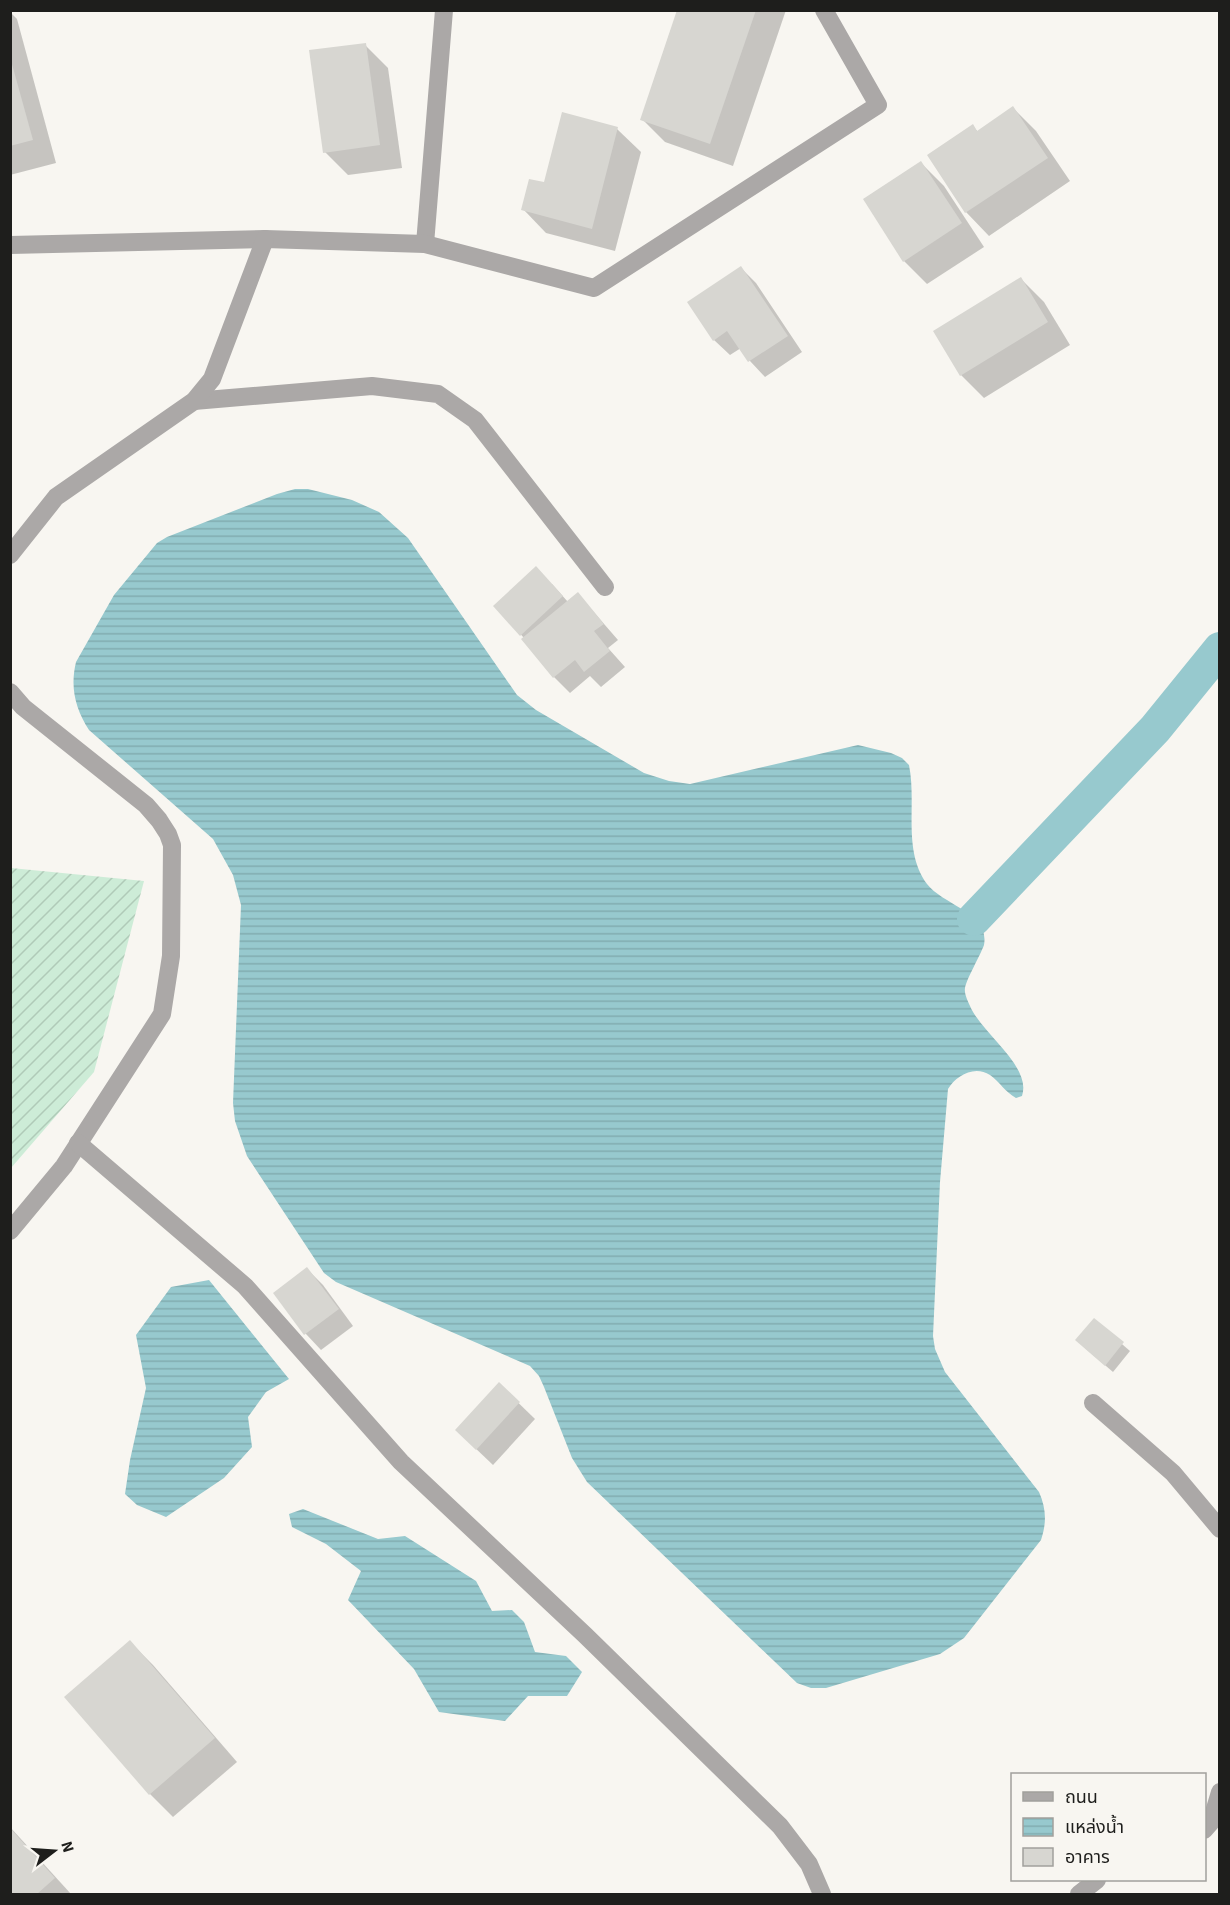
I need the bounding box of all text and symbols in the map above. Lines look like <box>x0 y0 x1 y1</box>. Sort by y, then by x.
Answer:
legend <box>1011 1773 1206 1881</box>
text: ถนน <box>1065 1785 1098 1810</box>
text: แหล่งน้ำ <box>1065 1814 1124 1840</box>
north arrow <box>24 1821 84 1881</box>
text: N <box>55 1839 79 1855</box>
text: อาคาร <box>1065 1845 1110 1870</box>

